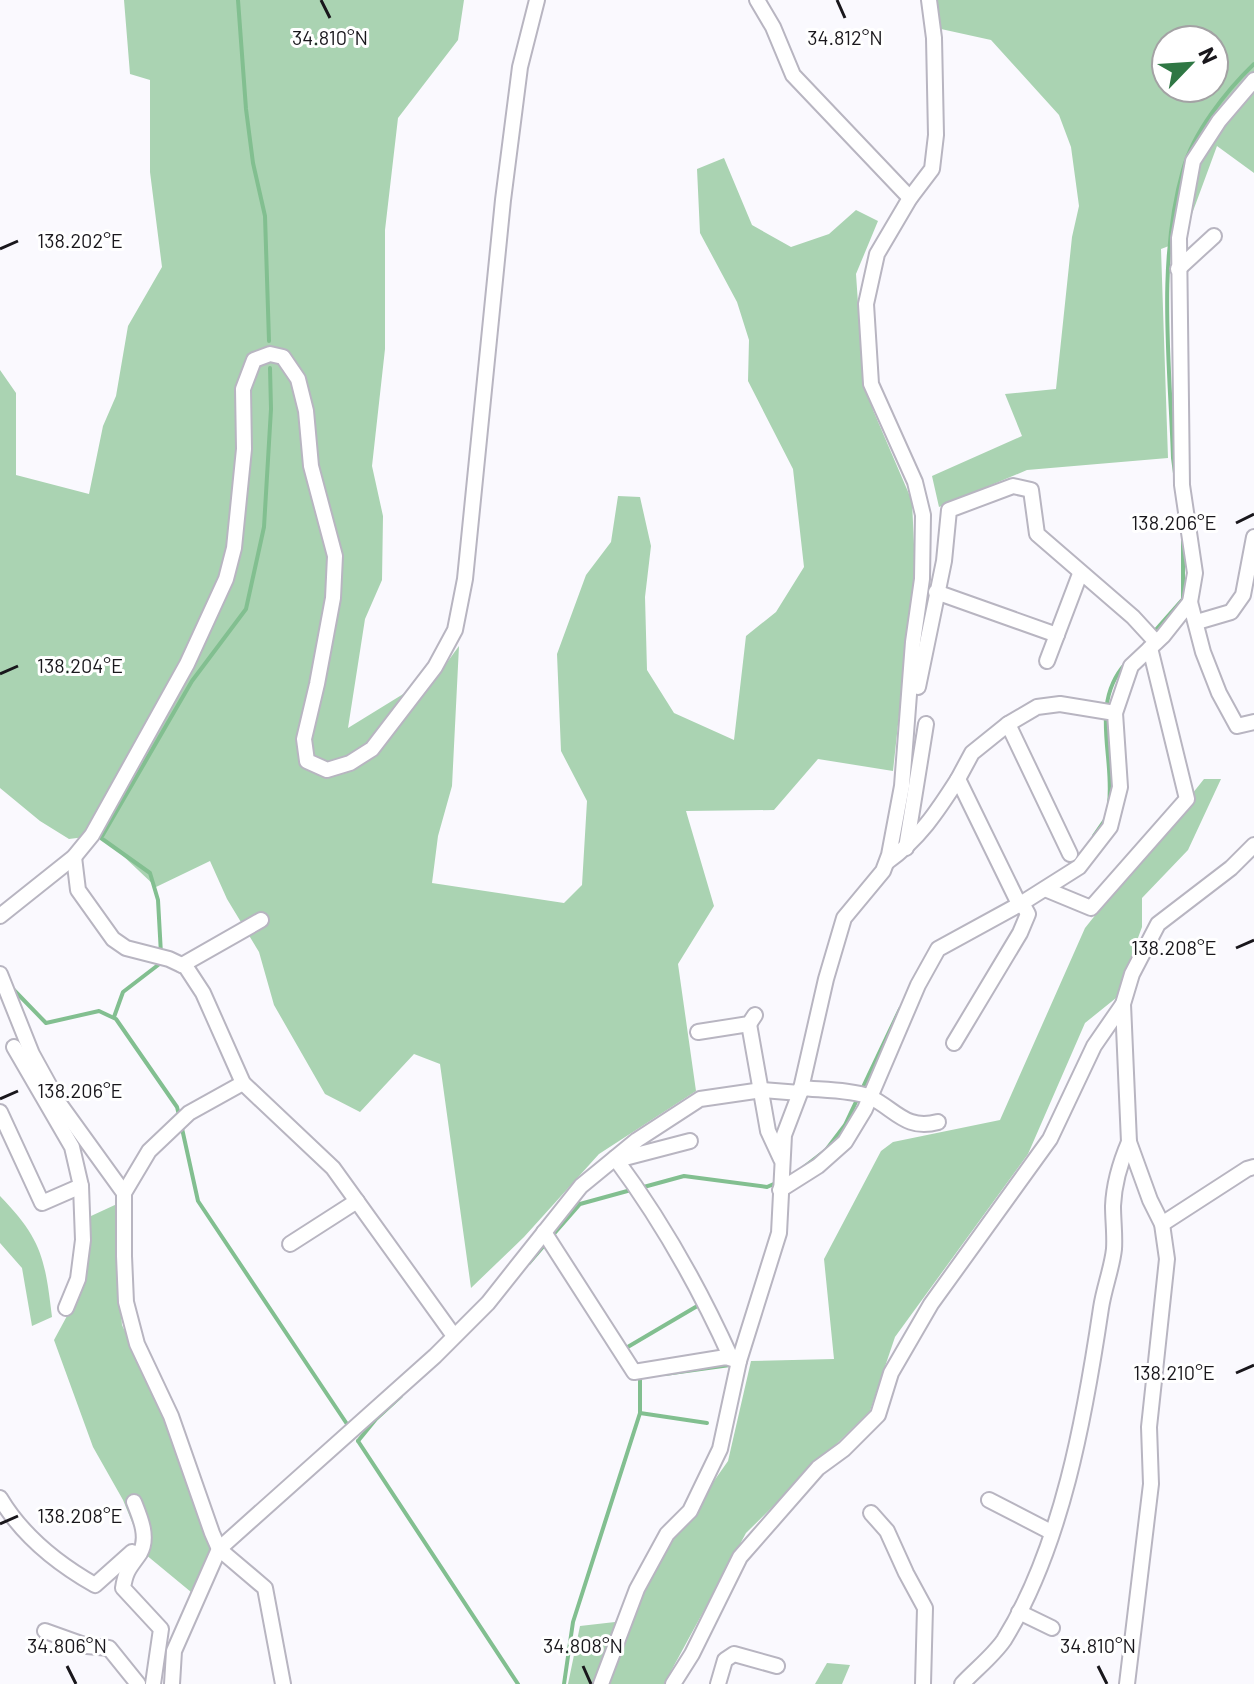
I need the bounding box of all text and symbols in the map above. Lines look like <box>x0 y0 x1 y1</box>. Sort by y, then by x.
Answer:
north arrow <box>1150 24 1230 104</box>
text: 34.810°N <box>292 25 368 49</box>
text: 34.812°N <box>807 25 883 49</box>
text: N <box>1194 43 1224 67</box>
text: 138.202°E <box>37 228 123 252</box>
text: 138.206°E <box>1131 510 1217 534</box>
text: 138.204°E <box>37 653 123 677</box>
text: 138.208°E <box>1131 935 1217 959</box>
text: 138.206°E <box>37 1078 123 1102</box>
text: 138.210°E <box>1133 1360 1215 1384</box>
text: 138.208°E <box>37 1503 123 1527</box>
text: 34.806°N <box>27 1633 107 1657</box>
text: 34.808°N <box>543 1633 623 1657</box>
text: 34.810°N <box>1060 1633 1136 1657</box>

